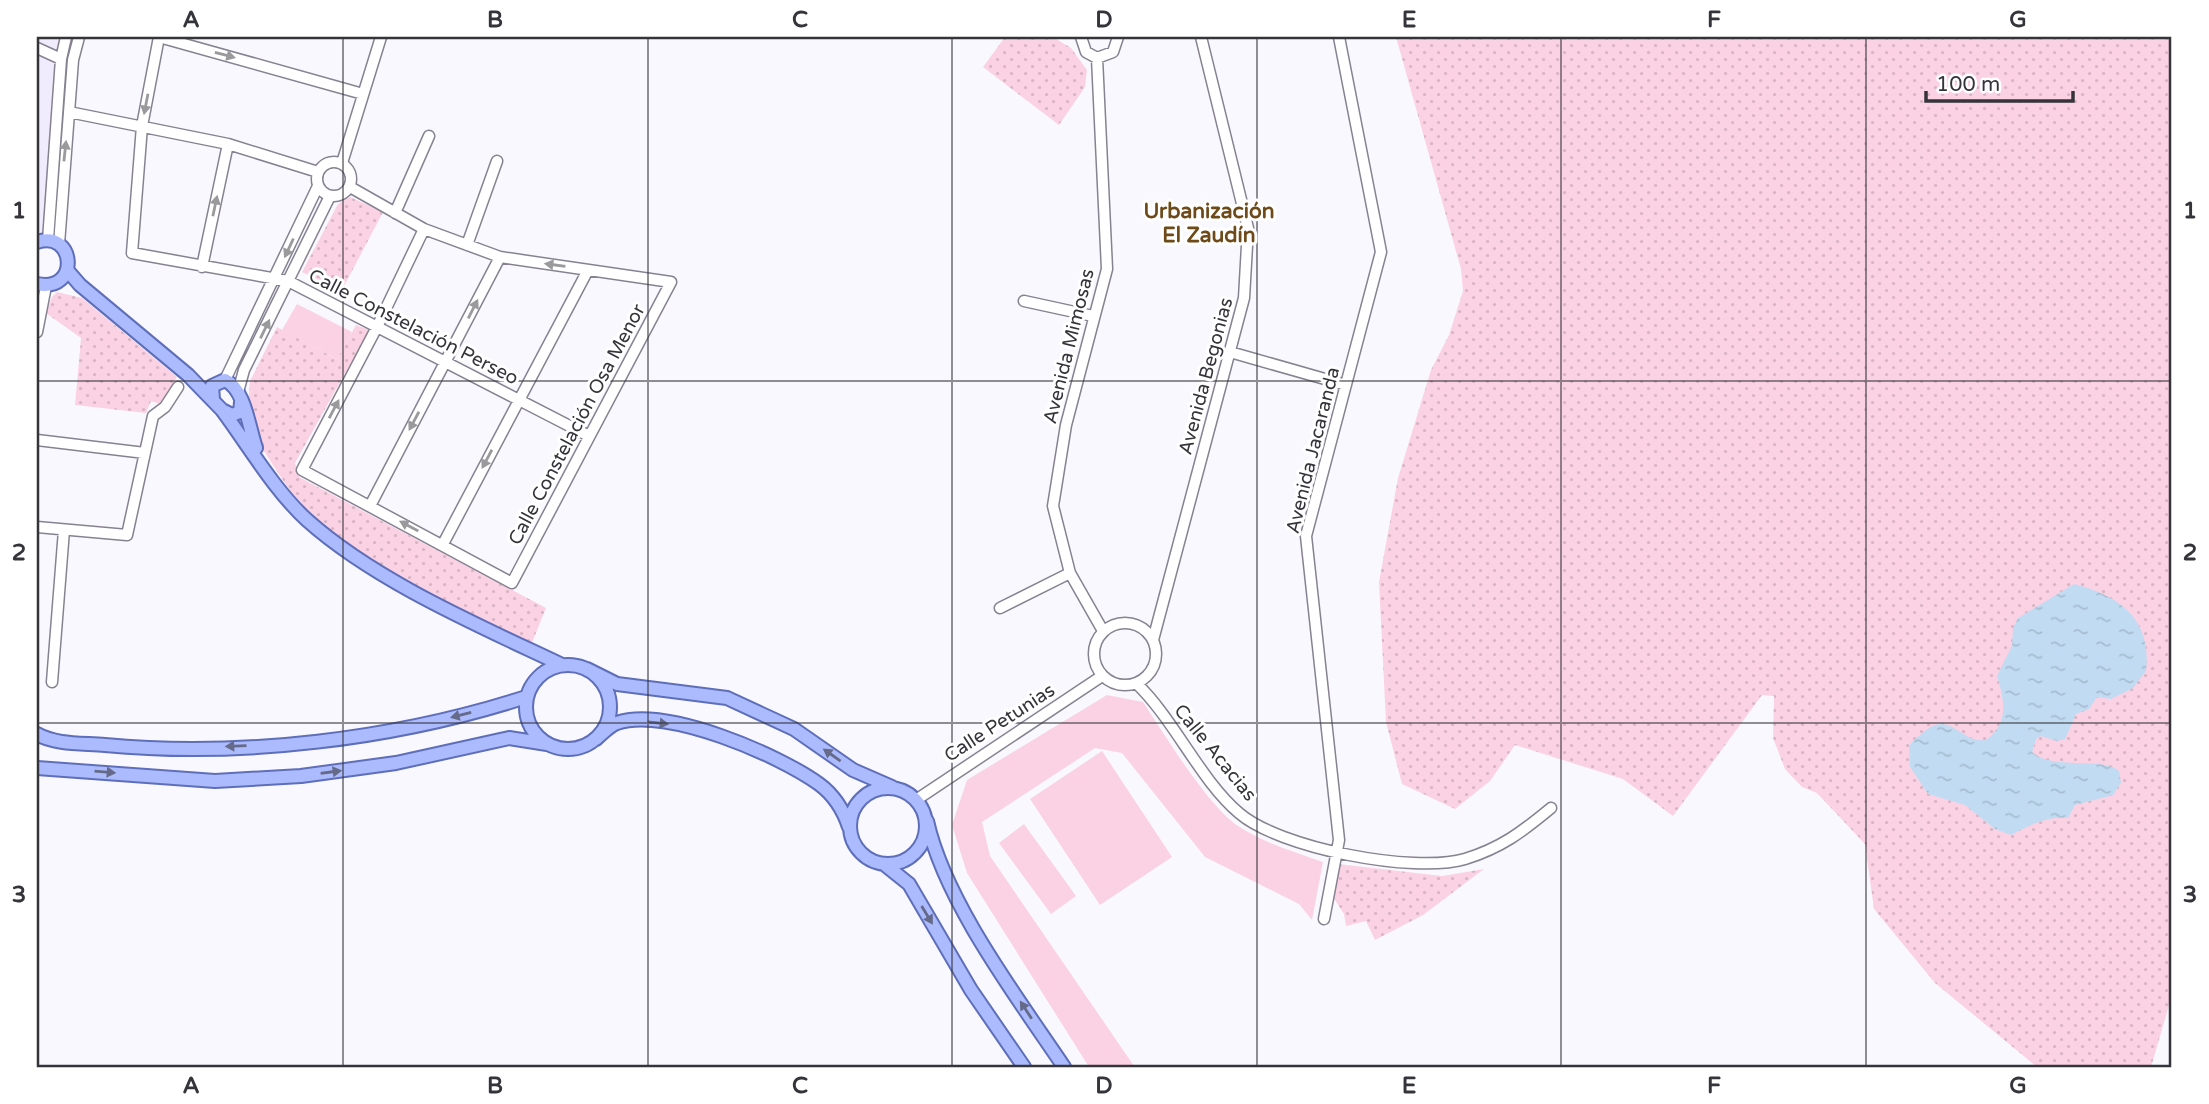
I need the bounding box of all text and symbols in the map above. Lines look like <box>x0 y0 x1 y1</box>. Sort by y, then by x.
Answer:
text: A <box>182 6 200 34</box>
text: B <box>487 6 503 34</box>
text: C <box>792 6 808 34</box>
text: D <box>1095 6 1113 34</box>
text: E <box>1402 6 1416 34</box>
text: F <box>1707 6 1721 34</box>
text: G <box>2009 6 2027 34</box>
one-way arrow <box>214 50 236 61</box>
scale bar <box>1926 60 2072 104</box>
text: 100 m <box>1936 72 2000 97</box>
one-way arrow <box>141 93 152 115</box>
one-way arrow <box>60 140 71 162</box>
one-way arrow <box>210 195 221 217</box>
text: 1 <box>12 197 26 225</box>
text: 1 <box>2183 197 2197 225</box>
district label: Urbanización El Zaudín <box>1144 199 1274 248</box>
one-way arrow <box>283 238 295 258</box>
one-way arrow <box>544 259 566 270</box>
street label: Calle Constelación Perseo <box>305 264 522 389</box>
street label: Avenida Mimosas <box>1039 266 1099 426</box>
street label: Avenida Begonias <box>1174 295 1237 457</box>
one-way arrow <box>467 299 479 319</box>
street label: Calle Constelación Osa Menor <box>504 300 650 549</box>
one-way arrow <box>259 319 270 339</box>
street label: Avenida Jacaranda <box>1282 365 1344 536</box>
one-way arrow <box>327 399 339 419</box>
one-way arrow <box>409 412 421 432</box>
one-way arrow <box>482 450 494 470</box>
one-way arrow <box>399 521 419 532</box>
text: 2 <box>12 539 26 567</box>
text: 2 <box>2183 539 2197 567</box>
street label: Calle Petunias <box>940 679 1059 767</box>
street label: Calle Acacias <box>1169 700 1261 806</box>
one-way arrow <box>449 709 471 720</box>
one-way arrow <box>647 718 669 729</box>
one-way arrow <box>224 740 246 751</box>
one-way arrow <box>823 748 841 762</box>
one-way arrow <box>321 766 343 777</box>
one-way arrow <box>94 767 116 778</box>
text: 3 <box>12 881 26 909</box>
text: 3 <box>2183 881 2197 909</box>
one-way arrow <box>921 905 933 924</box>
one-way arrow <box>1020 1001 1033 1020</box>
text: A <box>182 1072 200 1100</box>
text: B <box>487 1072 503 1100</box>
text: C <box>792 1072 808 1100</box>
text: D <box>1095 1072 1113 1100</box>
text: E <box>1402 1072 1416 1100</box>
text: F <box>1707 1072 1721 1100</box>
text: G <box>2009 1072 2027 1100</box>

